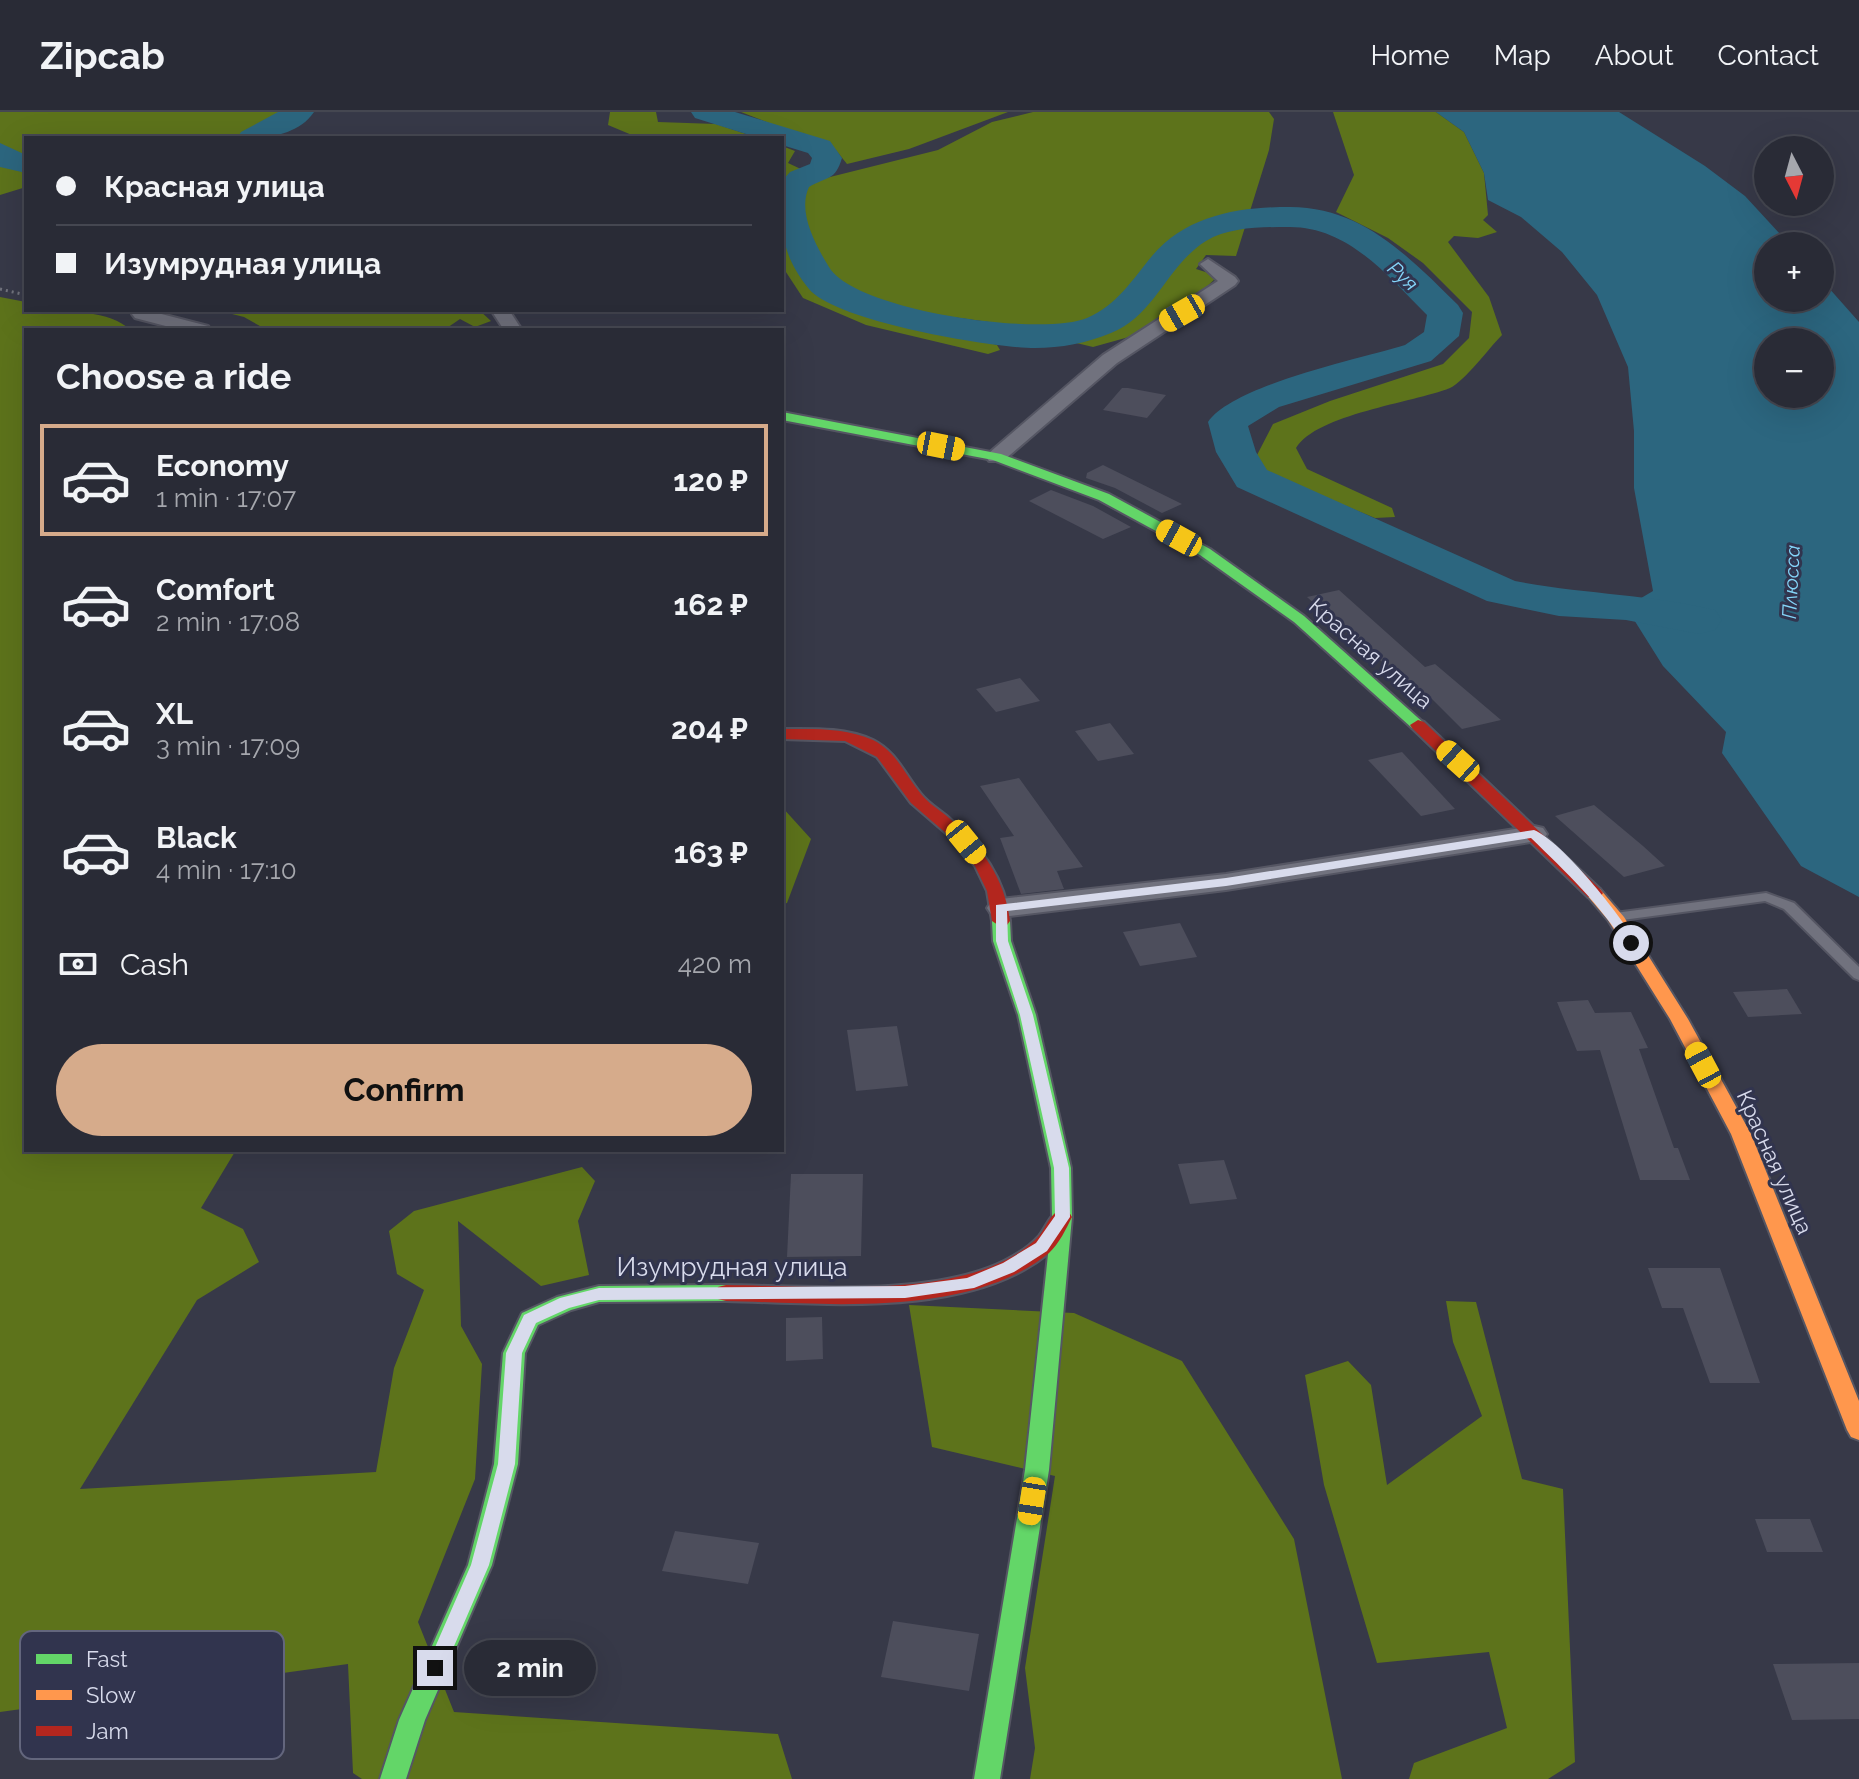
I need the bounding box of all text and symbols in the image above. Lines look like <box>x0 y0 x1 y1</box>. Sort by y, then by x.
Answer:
text: Zipcab <box>40 33 165 78</box>
text: Home <box>1370 39 1450 72</box>
text: Map <box>1494 39 1551 72</box>
text: About <box>1595 39 1674 72</box>
text: Contact <box>1718 39 1819 72</box>
north arrow <box>1754 136 1834 216</box>
map controls <box>1754 136 1834 408</box>
text: Красная улица <box>104 169 325 204</box>
button: + <box>1754 232 1834 312</box>
text: Изумрудная улица <box>104 246 381 281</box>
water label: Руя <box>1383 256 1423 296</box>
car <box>1155 291 1209 335</box>
button: − <box>1754 328 1834 408</box>
text: Choose a ride <box>56 355 291 397</box>
car <box>915 430 967 462</box>
icon: car <box>60 444 132 516</box>
text: Economy <box>156 448 289 483</box>
text: 120 ₽ <box>673 463 748 498</box>
text: 1 min · 17:07 <box>156 483 296 513</box>
car <box>1152 516 1206 560</box>
water label: Плюсса <box>1777 544 1805 620</box>
icon: car <box>60 568 132 640</box>
text: Comfort <box>156 572 275 607</box>
text: 162 ₽ <box>673 587 748 622</box>
street label: Красная улица <box>1304 592 1438 714</box>
text: 2 min · 17:08 <box>156 607 300 637</box>
icon: car <box>60 692 132 764</box>
text: XL <box>156 696 193 731</box>
text: 204 ₽ <box>671 711 748 746</box>
text: 3 min · 17:09 <box>156 731 300 761</box>
car <box>1432 736 1484 786</box>
icon: car <box>60 816 132 888</box>
car <box>942 816 990 868</box>
text: Black <box>156 820 237 855</box>
text: 163 ₽ <box>674 835 748 870</box>
text: 4 min · 17:10 <box>156 855 297 885</box>
route start <box>1613 925 1649 961</box>
icon: cash <box>56 942 100 986</box>
text: Cash <box>120 947 189 982</box>
text: 420 m <box>678 949 752 979</box>
car <box>1681 1038 1725 1092</box>
button: Confirm <box>56 1044 752 1136</box>
street label: Красная улица <box>1732 1086 1818 1238</box>
street label: Изумрудная улица <box>616 1252 848 1282</box>
car <box>1016 1475 1048 1527</box>
legend <box>20 1631 284 1759</box>
callout: 2 min <box>463 1640 595 1696</box>
text: Fast <box>86 1646 128 1672</box>
route end <box>417 1650 453 1686</box>
text: 2 min <box>496 1653 564 1683</box>
text: Slow <box>86 1682 136 1708</box>
text: Jam <box>86 1718 129 1744</box>

